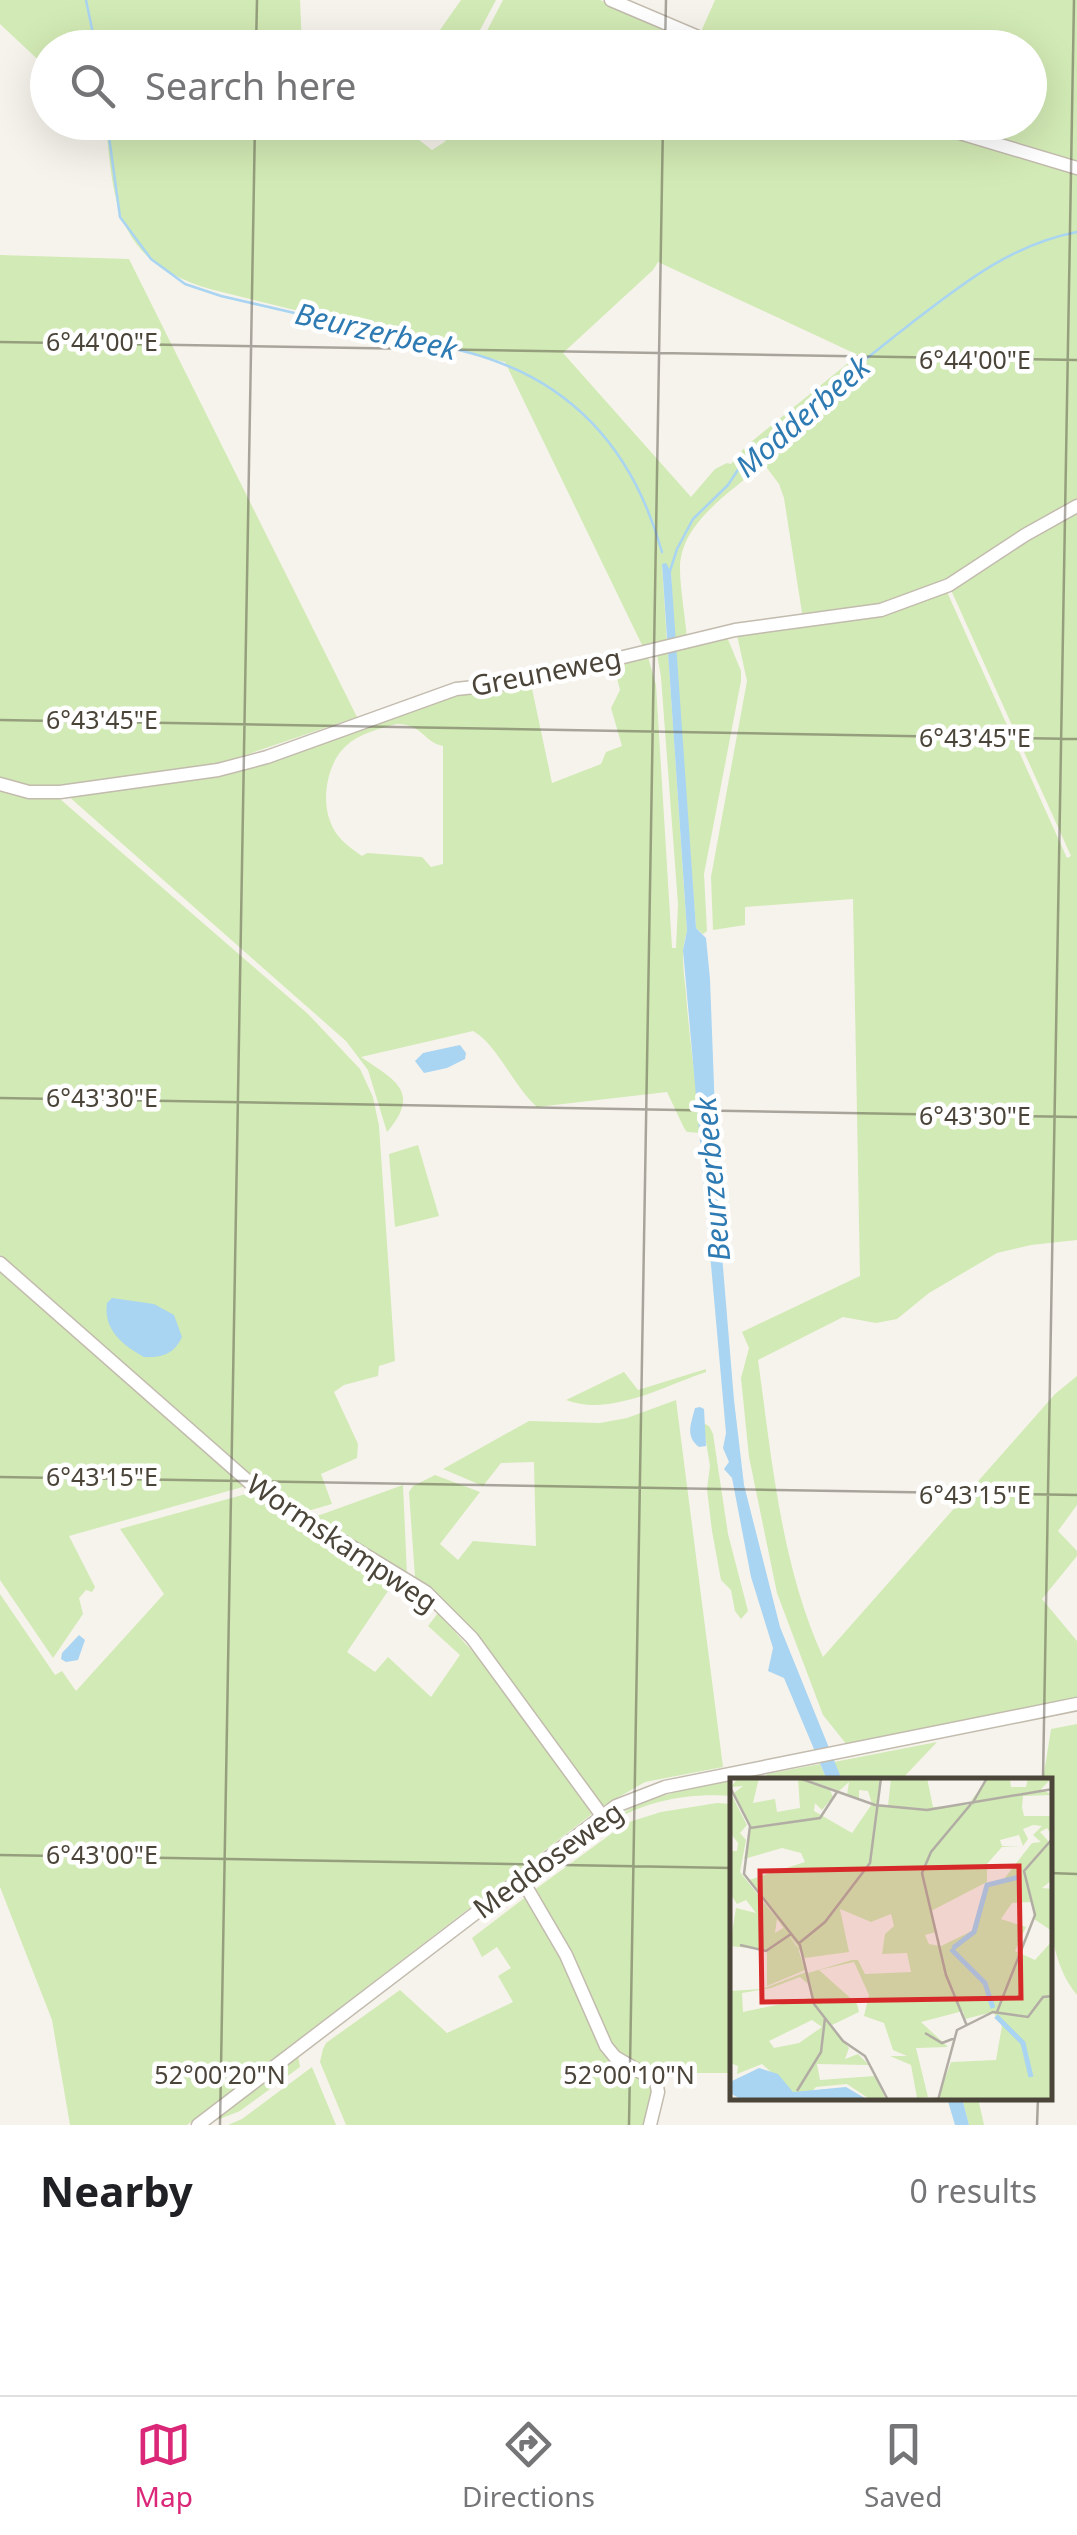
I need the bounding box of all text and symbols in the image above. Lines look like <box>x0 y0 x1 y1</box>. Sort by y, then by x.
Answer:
search box <box>30 30 1047 140</box>
icon: search <box>65 58 120 113</box>
text: Search here <box>145 59 356 111</box>
water label: Beurzerbeek <box>291 292 462 369</box>
text: 6°44'00"E <box>46 324 158 358</box>
text: 6°44'00"E <box>919 342 1031 376</box>
water label: Modderbeek <box>726 345 879 486</box>
street label: Greuneweg <box>468 638 624 704</box>
text: 6°43'45"E <box>46 702 158 736</box>
text: 6°43'45"E <box>919 720 1031 754</box>
text: 6°43'30"E <box>46 1080 158 1114</box>
water label: Beurzerbeek <box>684 1094 739 1263</box>
text: 6°43'30"E <box>919 1098 1031 1132</box>
text: 6°43'15"E <box>46 1459 158 1493</box>
street label: Wormskampweg <box>240 1464 445 1620</box>
text: 6°43'15"E <box>919 1477 1031 1511</box>
inset map <box>730 1778 1052 2100</box>
street label: Meddoseweg <box>465 1792 630 1926</box>
text: 6°43'00"E <box>46 1837 158 1871</box>
text: 52°00'20"N <box>154 2057 286 2091</box>
text: 52°00'10"N <box>563 2057 695 2091</box>
text: Nearby <box>40 2162 193 2219</box>
text: 0 results <box>910 2169 1037 2212</box>
tab: Map <box>135 2417 193 2515</box>
tab: Directions <box>462 2417 595 2515</box>
tab: Saved <box>864 2417 942 2515</box>

